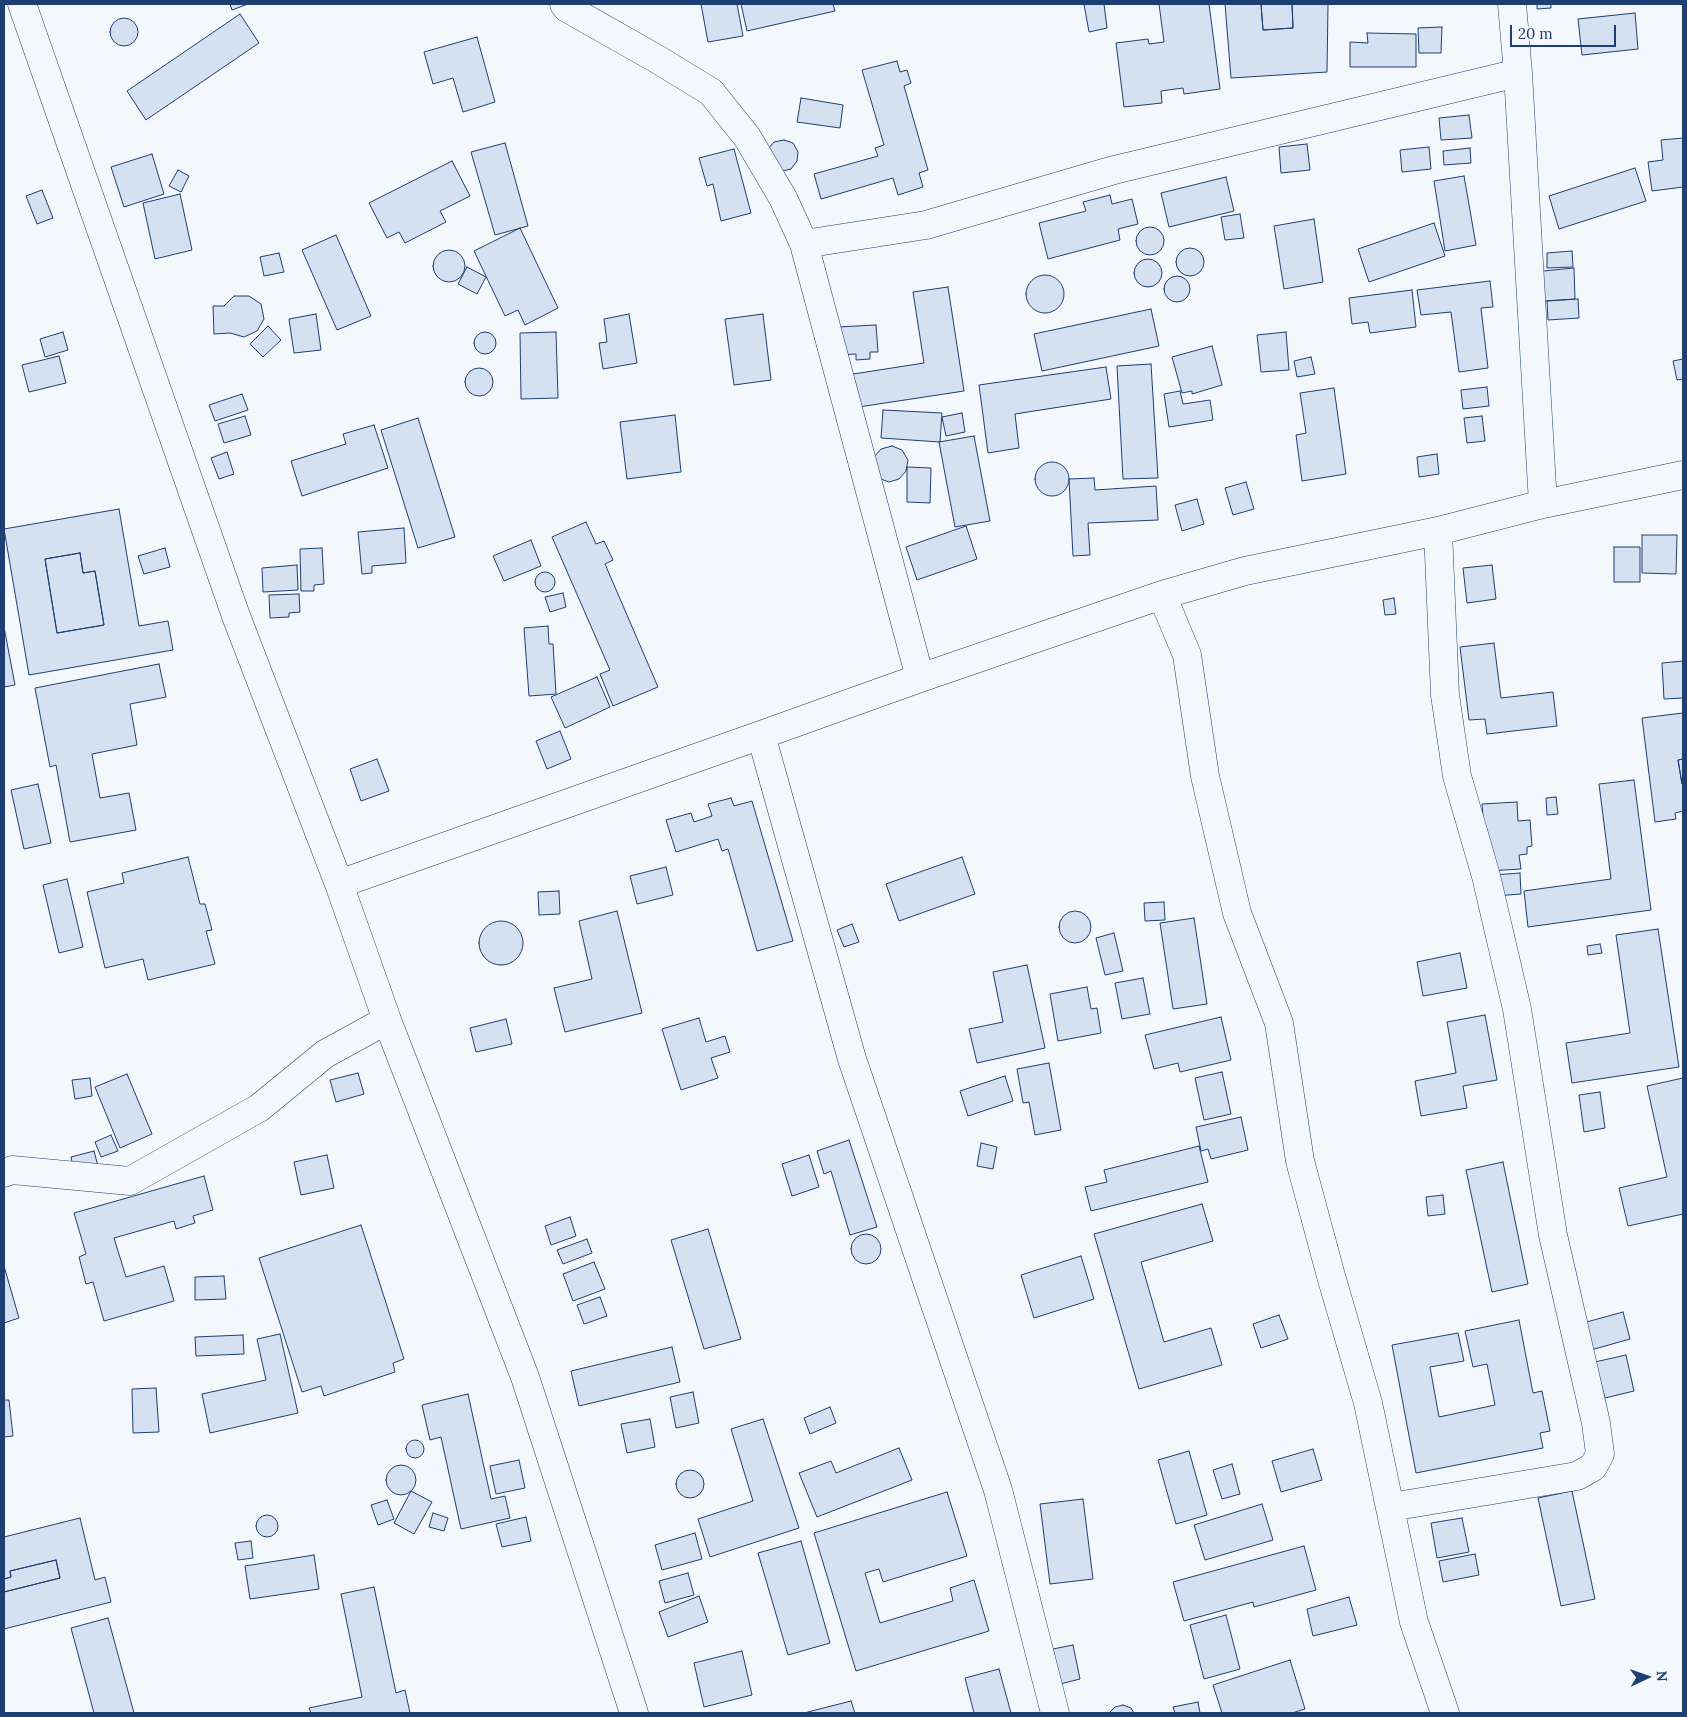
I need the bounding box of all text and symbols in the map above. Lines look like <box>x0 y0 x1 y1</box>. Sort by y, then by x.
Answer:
scale bar <box>1512 15 1618 47</box>
text: 20 m <box>1518 24 1553 43</box>
north arrow <box>1622 1652 1672 1702</box>
text: N <box>1653 1670 1671 1682</box>

